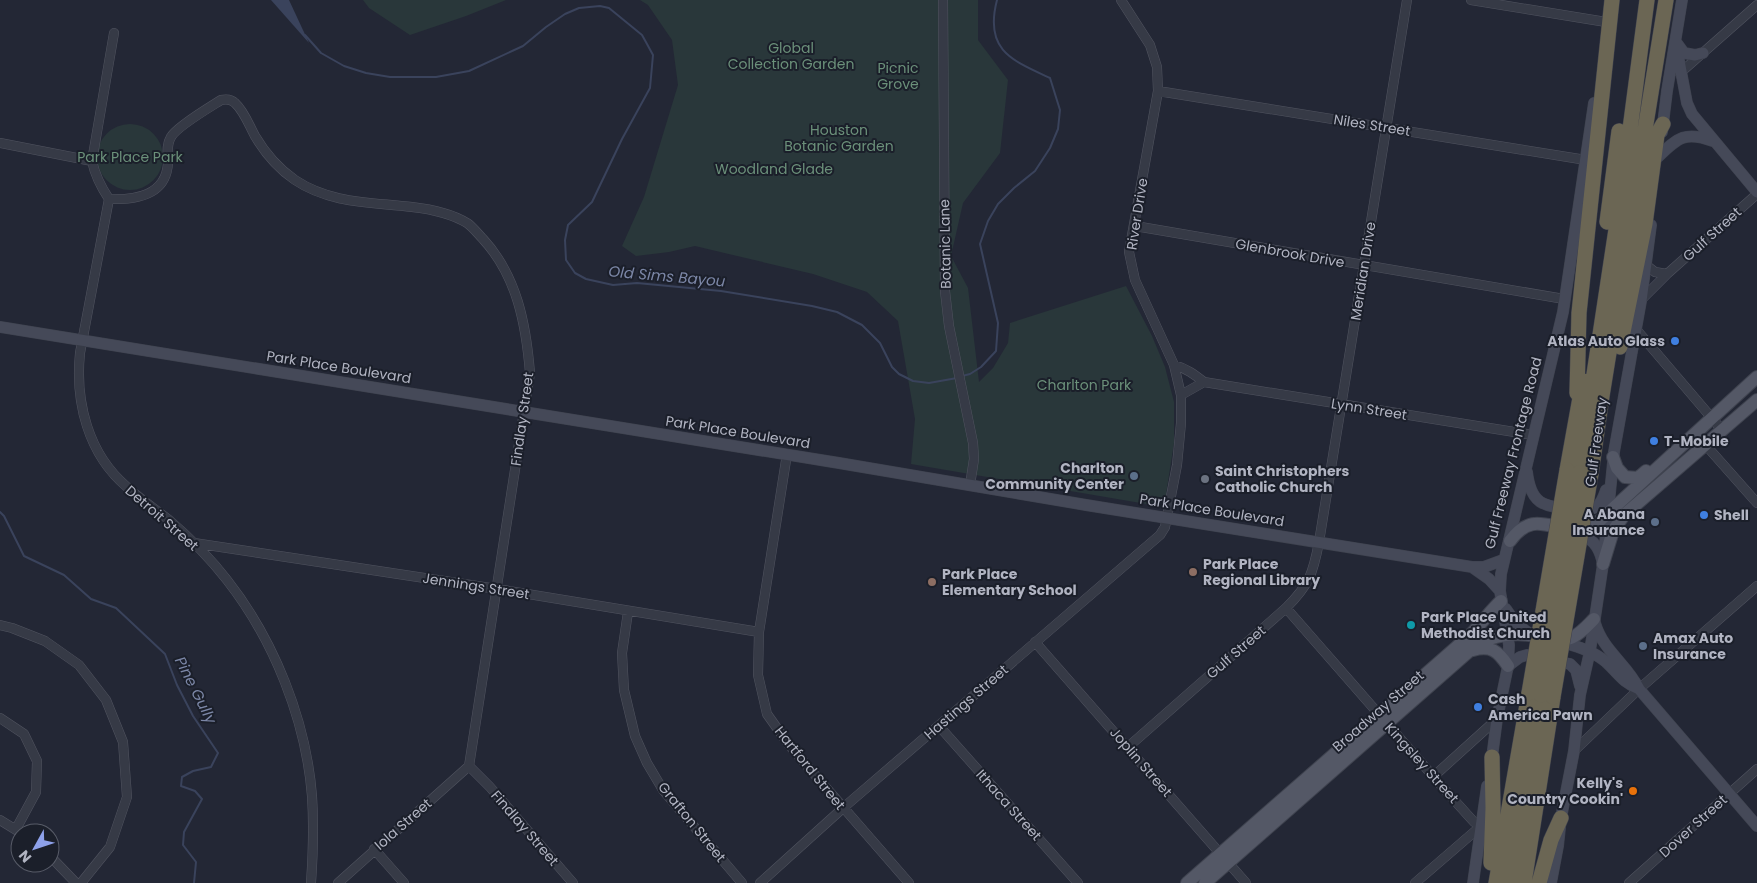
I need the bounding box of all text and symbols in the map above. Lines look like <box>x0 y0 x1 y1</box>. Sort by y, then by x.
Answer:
park label: Global Collection Garden <box>728 38 854 74</box>
park label: Picnic Grove <box>877 58 919 94</box>
street label: Niles Street <box>1332 109 1412 141</box>
park label: Houston Botanic Garden <box>784 120 894 156</box>
park label: Park Place Park <box>77 147 184 167</box>
park label: Woodland Glade <box>715 159 833 179</box>
street label: River Drive <box>1121 176 1153 251</box>
street label: Botanic Lane <box>934 199 956 289</box>
street label: Gulf Street <box>1678 202 1746 266</box>
street label: Meridian Drive <box>1345 220 1381 322</box>
street label: Glenbrook Drive <box>1234 234 1347 273</box>
water label: Old Sims Bayou <box>608 260 727 292</box>
place label: Atlas Auto Glass <box>1547 331 1665 351</box>
marker: Atlas Auto Glass <box>1669 335 1681 347</box>
street label: Park Place Boulevard <box>265 346 413 388</box>
street label: Gulf Freeway Frontage Road <box>1479 355 1547 551</box>
street label: Findlay Street <box>506 371 538 467</box>
park label: Charlton Park <box>1037 375 1132 395</box>
street label: Lynn Street <box>1330 393 1408 425</box>
street label: Gulf Freeway <box>1580 396 1612 488</box>
street label: Park Place Boulevard <box>664 411 812 453</box>
place label: T-Mobile <box>1664 431 1729 451</box>
marker: T-Mobile <box>1648 435 1660 447</box>
place label: Charlton Community Center <box>985 458 1124 494</box>
place label: Saint Christophers Catholic Church <box>1215 461 1350 497</box>
marker: Charlton Community Center <box>1128 470 1140 482</box>
marker: Saint Christophers Catholic Church <box>1199 473 1211 485</box>
street label: Detroit Street <box>121 481 203 555</box>
street label: Park Place Boulevard <box>1138 489 1286 531</box>
place label: A Abana Insurance <box>1572 504 1645 540</box>
place label: Shell <box>1714 505 1749 525</box>
marker: Shell <box>1698 509 1710 521</box>
marker: A Abana Insurance <box>1649 516 1661 528</box>
place label: Park Place Regional Library <box>1203 554 1320 590</box>
place label: Park Place Elementary School <box>942 564 1077 600</box>
marker: Park Place Regional Library <box>1187 566 1199 578</box>
street label: Jennings Street <box>421 568 531 604</box>
marker: Park Place Elementary School <box>926 576 938 588</box>
place label: Park Place United Methodist Church <box>1421 607 1550 643</box>
marker: Park Place United Methodist Church <box>1405 619 1417 631</box>
street label: Gulf Street <box>1202 621 1270 683</box>
place label: Amax Auto Insurance <box>1653 628 1733 664</box>
marker: Amax Auto Insurance <box>1637 640 1649 652</box>
water label: Pine Gully <box>170 653 222 728</box>
street label: Hastings Street <box>920 660 1012 744</box>
street label: Broadway Street <box>1328 666 1428 756</box>
place label: Cash America Pawn <box>1488 689 1593 725</box>
marker: Cash America Pawn <box>1472 701 1484 713</box>
street label: Kingsley Street <box>1380 718 1464 808</box>
street label: Hartford Street <box>770 722 850 814</box>
street label: Joplin Street <box>1105 723 1177 801</box>
street label: Ithaca Street <box>972 765 1046 845</box>
place label: Kelly's Country Cookin' <box>1507 773 1623 809</box>
street label: Grafton Street <box>653 778 731 866</box>
marker: Kelly's Country Cookin' <box>1627 785 1639 797</box>
street label: Findlay Street <box>486 786 564 870</box>
street label: Dover Street <box>1655 790 1731 862</box>
street label: Iola Street <box>370 793 436 855</box>
north arrow <box>10 823 60 873</box>
text: N <box>14 846 36 867</box>

